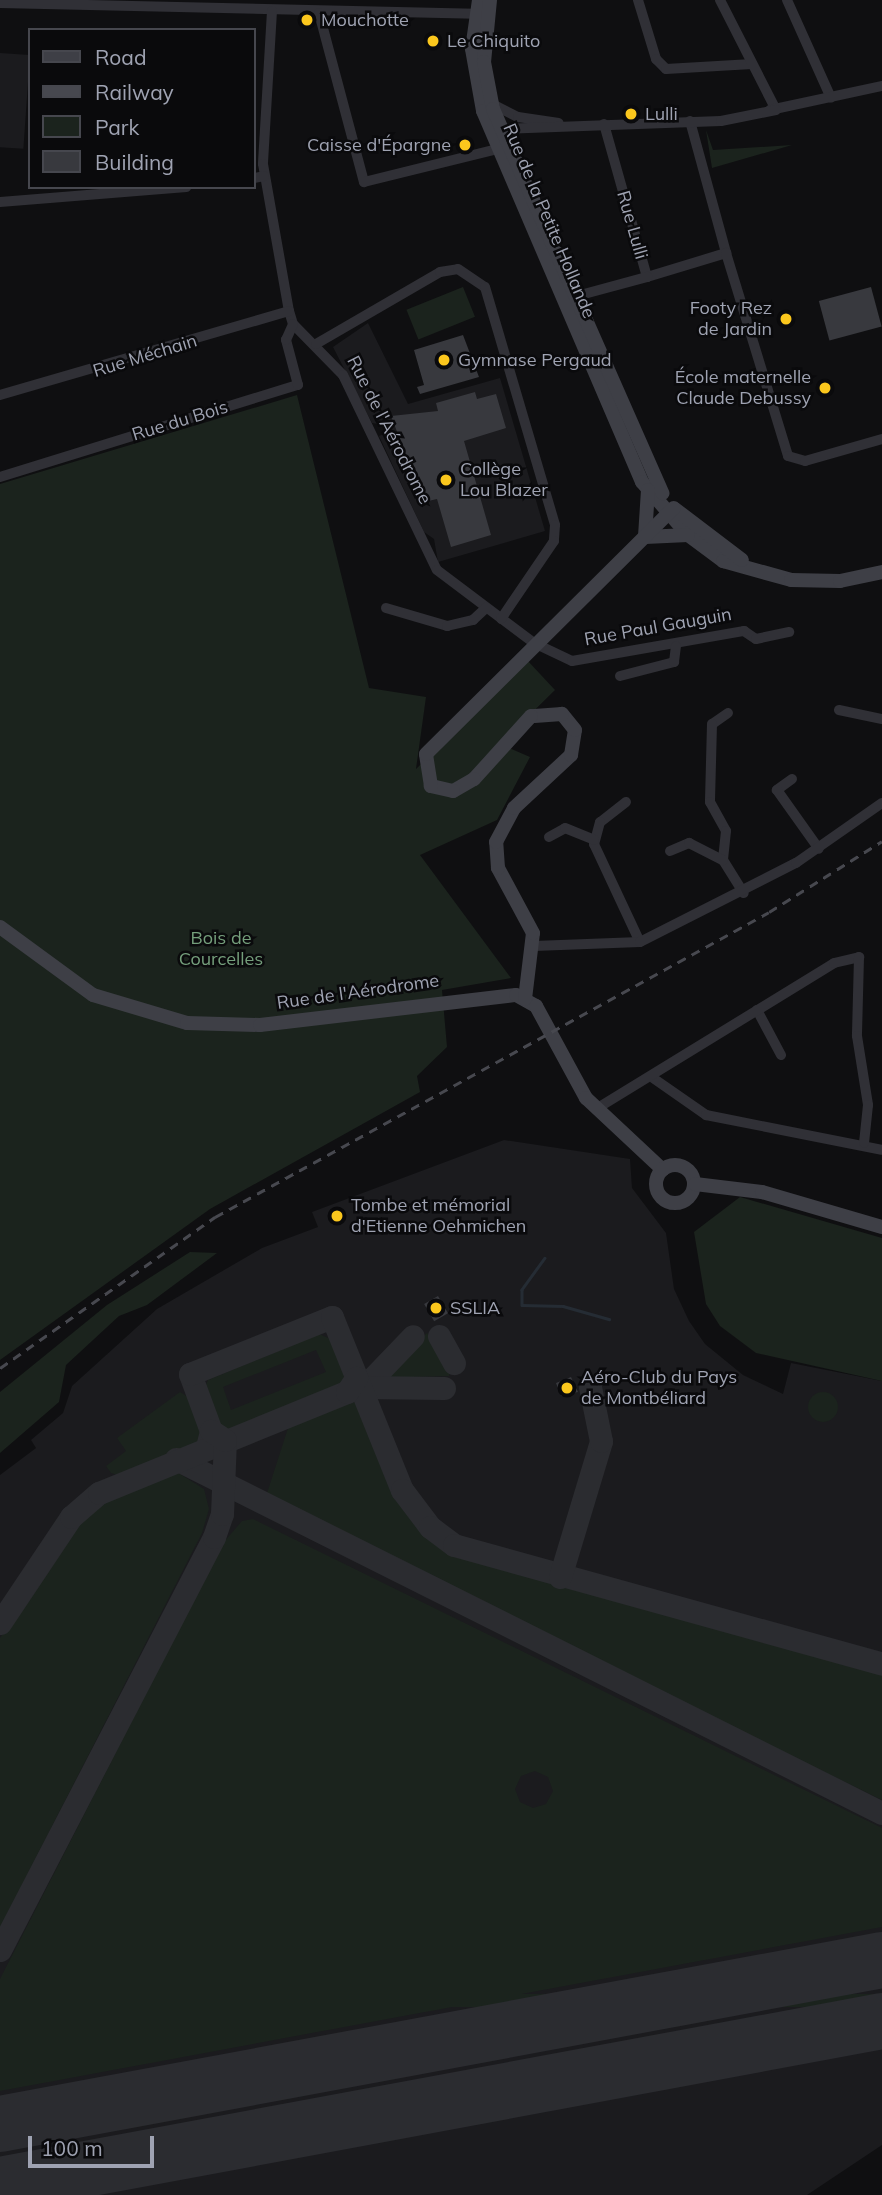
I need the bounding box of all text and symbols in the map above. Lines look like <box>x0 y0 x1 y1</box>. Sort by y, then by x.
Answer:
place label: Mouchotte <box>321 9 409 31</box>
marker: Mouchotte <box>299 12 315 28</box>
legend <box>28 28 256 189</box>
place label: Le Chiquito <box>447 30 540 52</box>
marker: Le Chiquito <box>425 33 441 49</box>
text: Road <box>95 44 146 70</box>
text: Railway <box>95 79 174 105</box>
place label: Lulli <box>645 103 678 125</box>
marker: Lulli <box>623 106 639 122</box>
text: Park <box>95 114 139 140</box>
street label: Rue de la Petite Hollande <box>498 120 600 322</box>
place label: Caisse d'Épargne <box>307 134 451 156</box>
marker: Caisse d'Épargne <box>457 137 473 153</box>
text: Building <box>95 149 174 175</box>
street label: Rue Lulli <box>612 188 652 262</box>
place label: Footy Rez de Jardin <box>690 298 772 340</box>
marker: Footy Rez de Jardin <box>778 311 794 327</box>
street label: Rue Méchain <box>90 330 200 382</box>
place label: Gymnase Pergaud <box>458 349 612 371</box>
street label: Rue de l'Aérodrome <box>342 352 436 508</box>
marker: Gymnase Pergaud <box>436 352 452 368</box>
place label: École maternelle Claude Debussy <box>675 367 811 410</box>
marker: École maternelle Claude Debussy <box>817 380 833 396</box>
street label: Rue du Bois <box>130 396 230 446</box>
place label: Collège Lou Blazer <box>460 459 548 502</box>
marker: Collège Lou Blazer <box>438 472 454 488</box>
street label: Rue Paul Gauguin <box>583 603 733 651</box>
park label: Bois de Courcelles <box>179 928 263 970</box>
street label: Rue de l'Aérodrome <box>275 970 441 1014</box>
place label: Tombe et mémorial d'Etienne Oehmichen <box>351 1195 526 1238</box>
marker: Tombe et mémorial d'Etienne Oehmichen <box>329 1208 345 1224</box>
place label: SSLIA <box>450 1297 500 1319</box>
marker: SSLIA <box>428 1300 444 1316</box>
place label: Aéro-Club du Pays de Montbéliard <box>581 1367 737 1410</box>
marker: Aéro-Club du Pays de Montbéliard <box>559 1380 575 1396</box>
scale bar <box>32 2122 158 2166</box>
text: 100 m <box>41 2135 103 2161</box>

